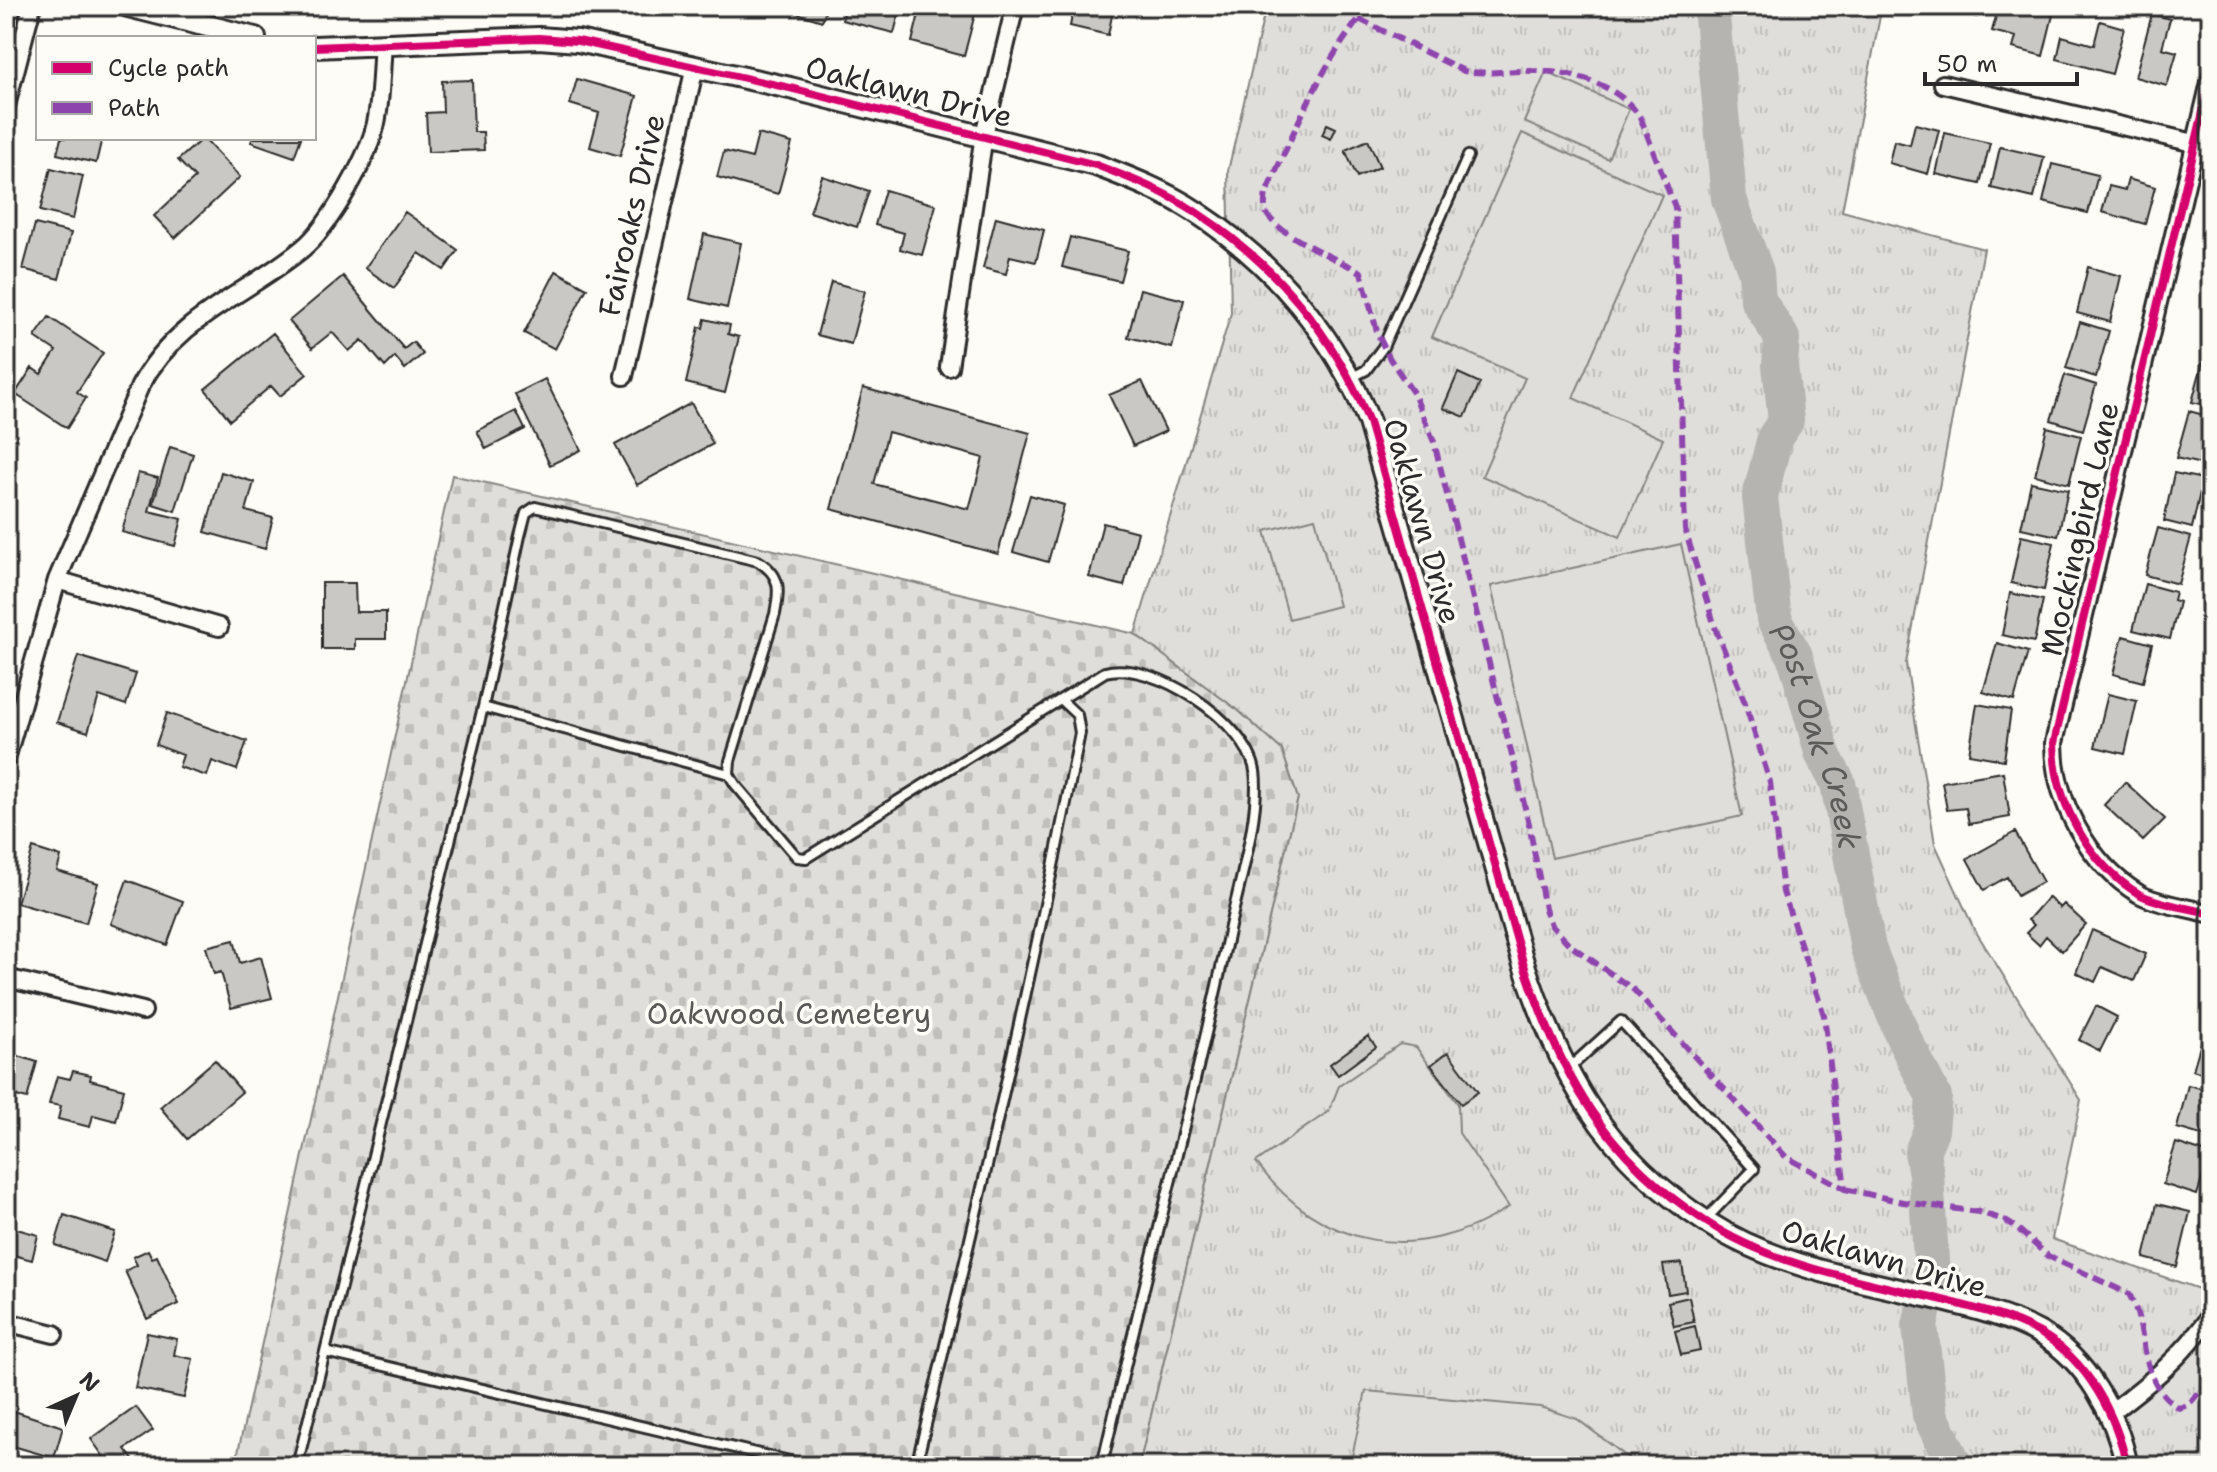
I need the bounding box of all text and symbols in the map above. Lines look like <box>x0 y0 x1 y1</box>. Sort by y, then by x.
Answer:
legend <box>36 36 316 140</box>
scale bar <box>1925 36 2077 86</box>
street label: Oaklawn Drive <box>801 46 1017 137</box>
text: 50 m <box>1937 48 1997 80</box>
text: Cycle path <box>108 52 229 84</box>
text: Path <box>108 92 160 124</box>
street label: Fairoaks Drive <box>588 110 675 320</box>
street label: Mockingbird Lane <box>2030 398 2129 660</box>
street label: Oaklawn Drive <box>1374 413 1471 628</box>
water label: Post Oak Creek <box>1759 615 1872 853</box>
park label: Oakwood Cemetery <box>647 993 931 1034</box>
street label: Oaklawn Drive <box>1777 1210 1992 1307</box>
north arrow <box>36 1356 116 1436</box>
text: N <box>73 1365 106 1398</box>

